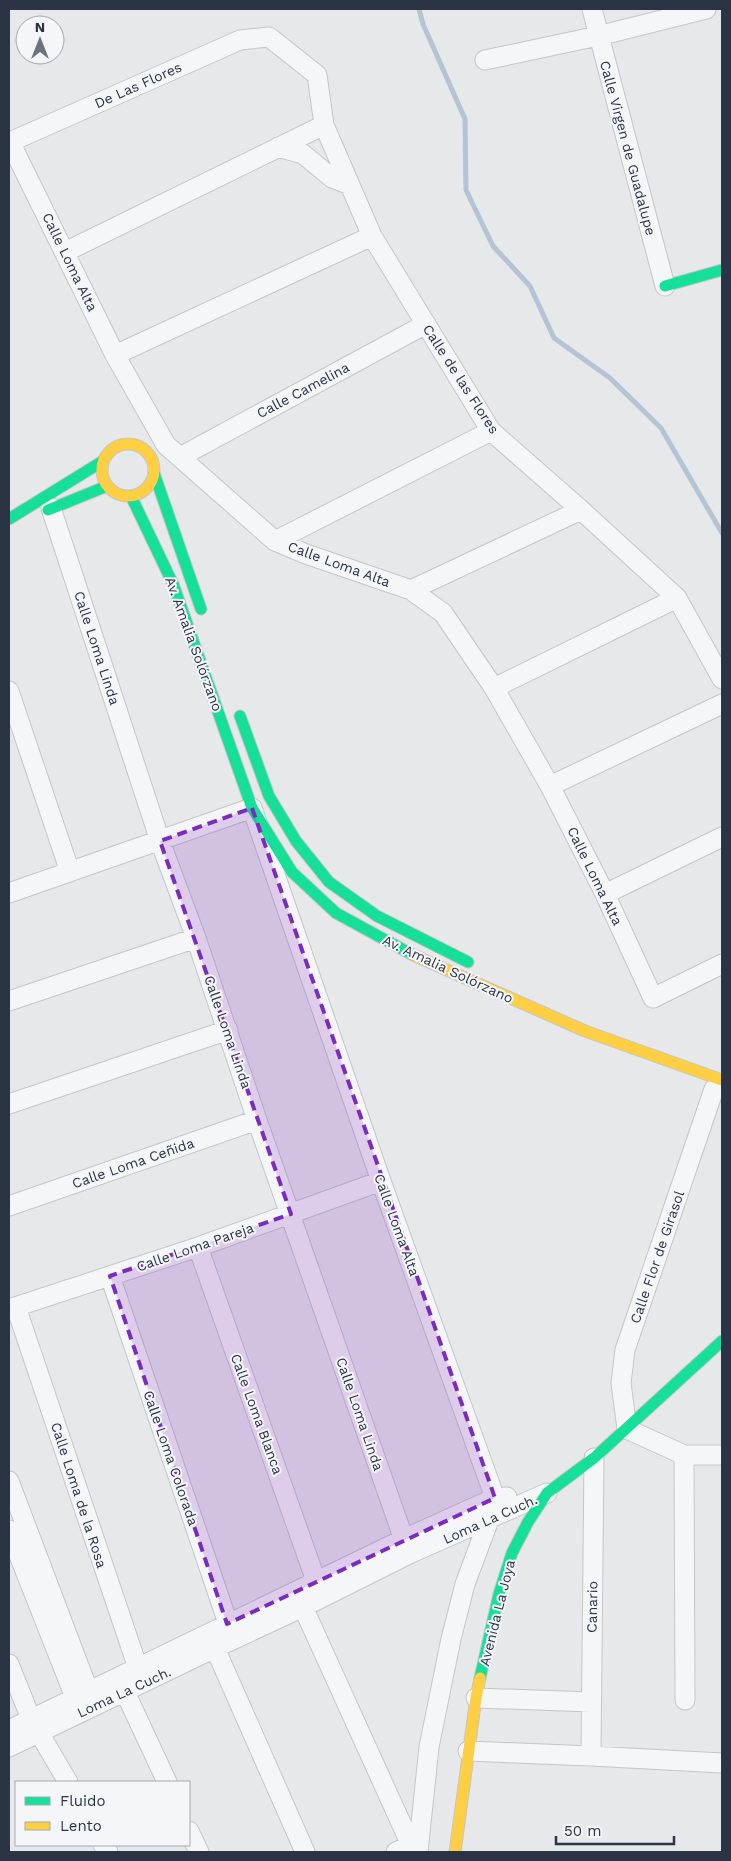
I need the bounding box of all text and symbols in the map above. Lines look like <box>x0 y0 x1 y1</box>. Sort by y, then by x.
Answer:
north arrow <box>15 15 65 65</box>
text: N <box>35 19 45 35</box>
street label: De Las Flores <box>92 59 184 111</box>
street label: Calle Virgen de Guadalupe <box>597 59 659 237</box>
street label: Calle Loma Alta <box>39 210 101 314</box>
street label: Calle de las Flores <box>420 321 502 437</box>
street label: Calle Camelina <box>254 359 352 421</box>
street label: Calle Loma Alta <box>286 538 392 590</box>
street label: Av. Amalia Solórzano <box>162 575 226 713</box>
street label: Calle Loma Linda <box>71 589 123 707</box>
street label: Calle Loma Alta <box>564 824 626 928</box>
street label: Av. Amalia Solórzano <box>380 932 516 1006</box>
street label: Calle Loma Linda <box>201 973 255 1091</box>
street label: Calle Loma Ceñida <box>70 1135 196 1191</box>
street label: Calle Loma Alta <box>371 1172 423 1278</box>
street label: Calle Flor de Girasol <box>627 1188 687 1325</box>
street label: Calle Loma Pareja <box>134 1219 256 1275</box>
street label: Calle Loma Blanca <box>228 1352 286 1476</box>
street label: Calle Loma Linda <box>333 1355 387 1473</box>
street label: Calle Loma Colorada <box>140 1388 202 1528</box>
street label: Calle Loma de la Rosa <box>48 1420 110 1570</box>
street label: Loma La Cuch. <box>440 1491 540 1547</box>
street label: Avenida La Joya <box>476 1558 518 1668</box>
street label: Canario <box>584 1581 600 1633</box>
street label: Loma La Cuch. <box>75 1663 173 1721</box>
legend <box>15 1781 190 1846</box>
text: Fluido <box>60 1792 105 1810</box>
scale bar <box>556 1814 674 1846</box>
text: Lento <box>60 1817 102 1835</box>
text: 50 m <box>564 1822 601 1840</box>

